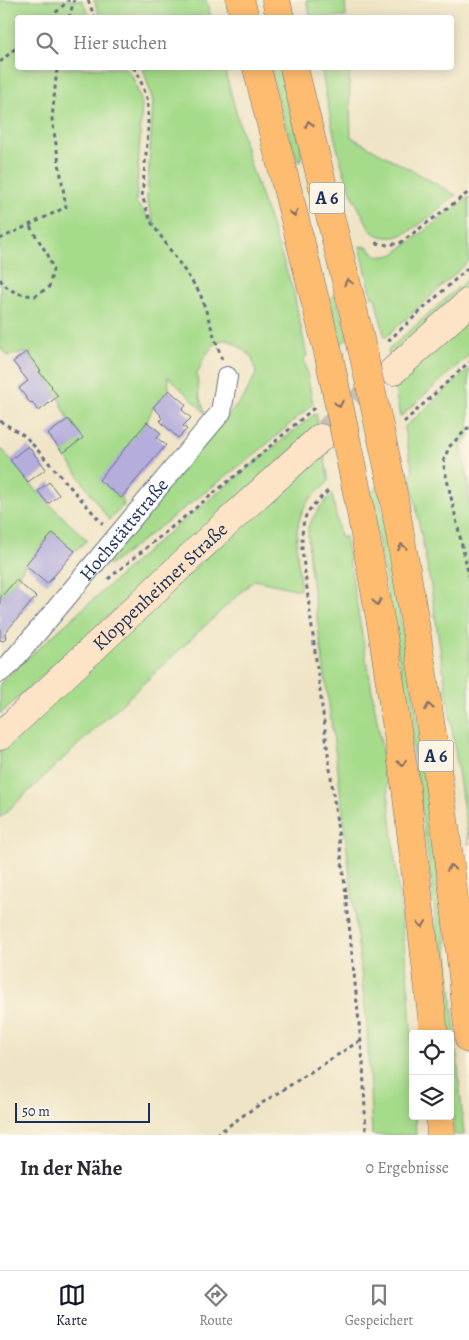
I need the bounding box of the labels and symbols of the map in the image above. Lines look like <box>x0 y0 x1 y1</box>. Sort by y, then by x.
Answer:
one-way arrow <box>304 120 315 129</box>
road number: A 6 <box>310 182 344 214</box>
one-way arrow <box>288 208 299 217</box>
one-way arrow <box>343 278 354 287</box>
one-way arrow <box>333 399 343 408</box>
street label: Hochstättstraße <box>73 473 175 587</box>
street label: Kloppenheimer Straße <box>87 517 233 657</box>
one-way arrow <box>398 543 408 551</box>
one-way arrow <box>371 598 382 606</box>
one-way arrow <box>425 703 435 712</box>
road number: A 6 <box>418 740 454 771</box>
one-way arrow <box>396 759 407 767</box>
one-way arrow <box>446 864 457 872</box>
one-way arrow <box>416 920 427 928</box>
scale bar <box>15 1100 150 1123</box>

